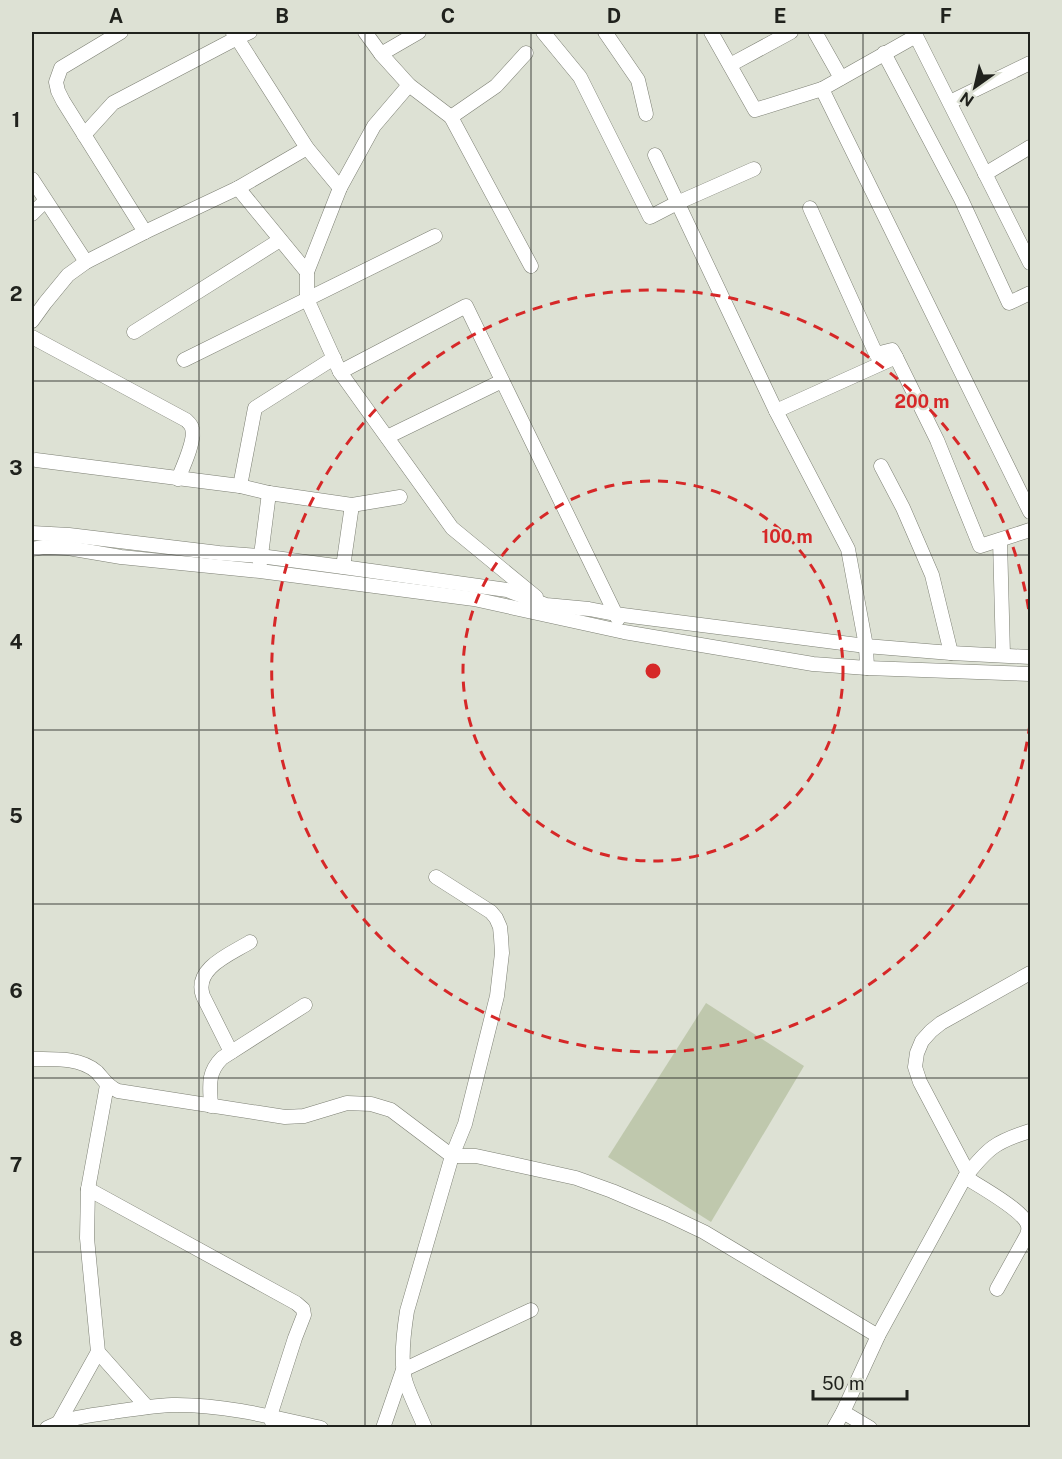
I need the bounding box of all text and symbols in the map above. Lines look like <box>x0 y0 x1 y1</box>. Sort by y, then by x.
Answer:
text: A <box>109 4 123 28</box>
text: B <box>275 4 289 28</box>
text: C <box>441 4 455 28</box>
text: D <box>607 4 621 28</box>
text: E <box>774 4 786 28</box>
text: F <box>940 4 952 28</box>
north arrow <box>945 57 1005 117</box>
text: N <box>956 88 977 110</box>
text: 1 <box>12 108 20 132</box>
text: 2 <box>10 282 22 306</box>
text: 200 m <box>895 391 949 412</box>
text: 3 <box>9 456 23 480</box>
text: 100 m <box>761 526 813 547</box>
text: 4 <box>9 630 23 654</box>
centre of rings <box>643 661 663 681</box>
text: 5 <box>9 804 23 828</box>
text: 6 <box>9 979 23 1003</box>
text: 7 <box>10 1153 22 1177</box>
text: 8 <box>9 1327 23 1351</box>
scale bar <box>813 1363 908 1401</box>
text: 50 m <box>822 1373 865 1394</box>

